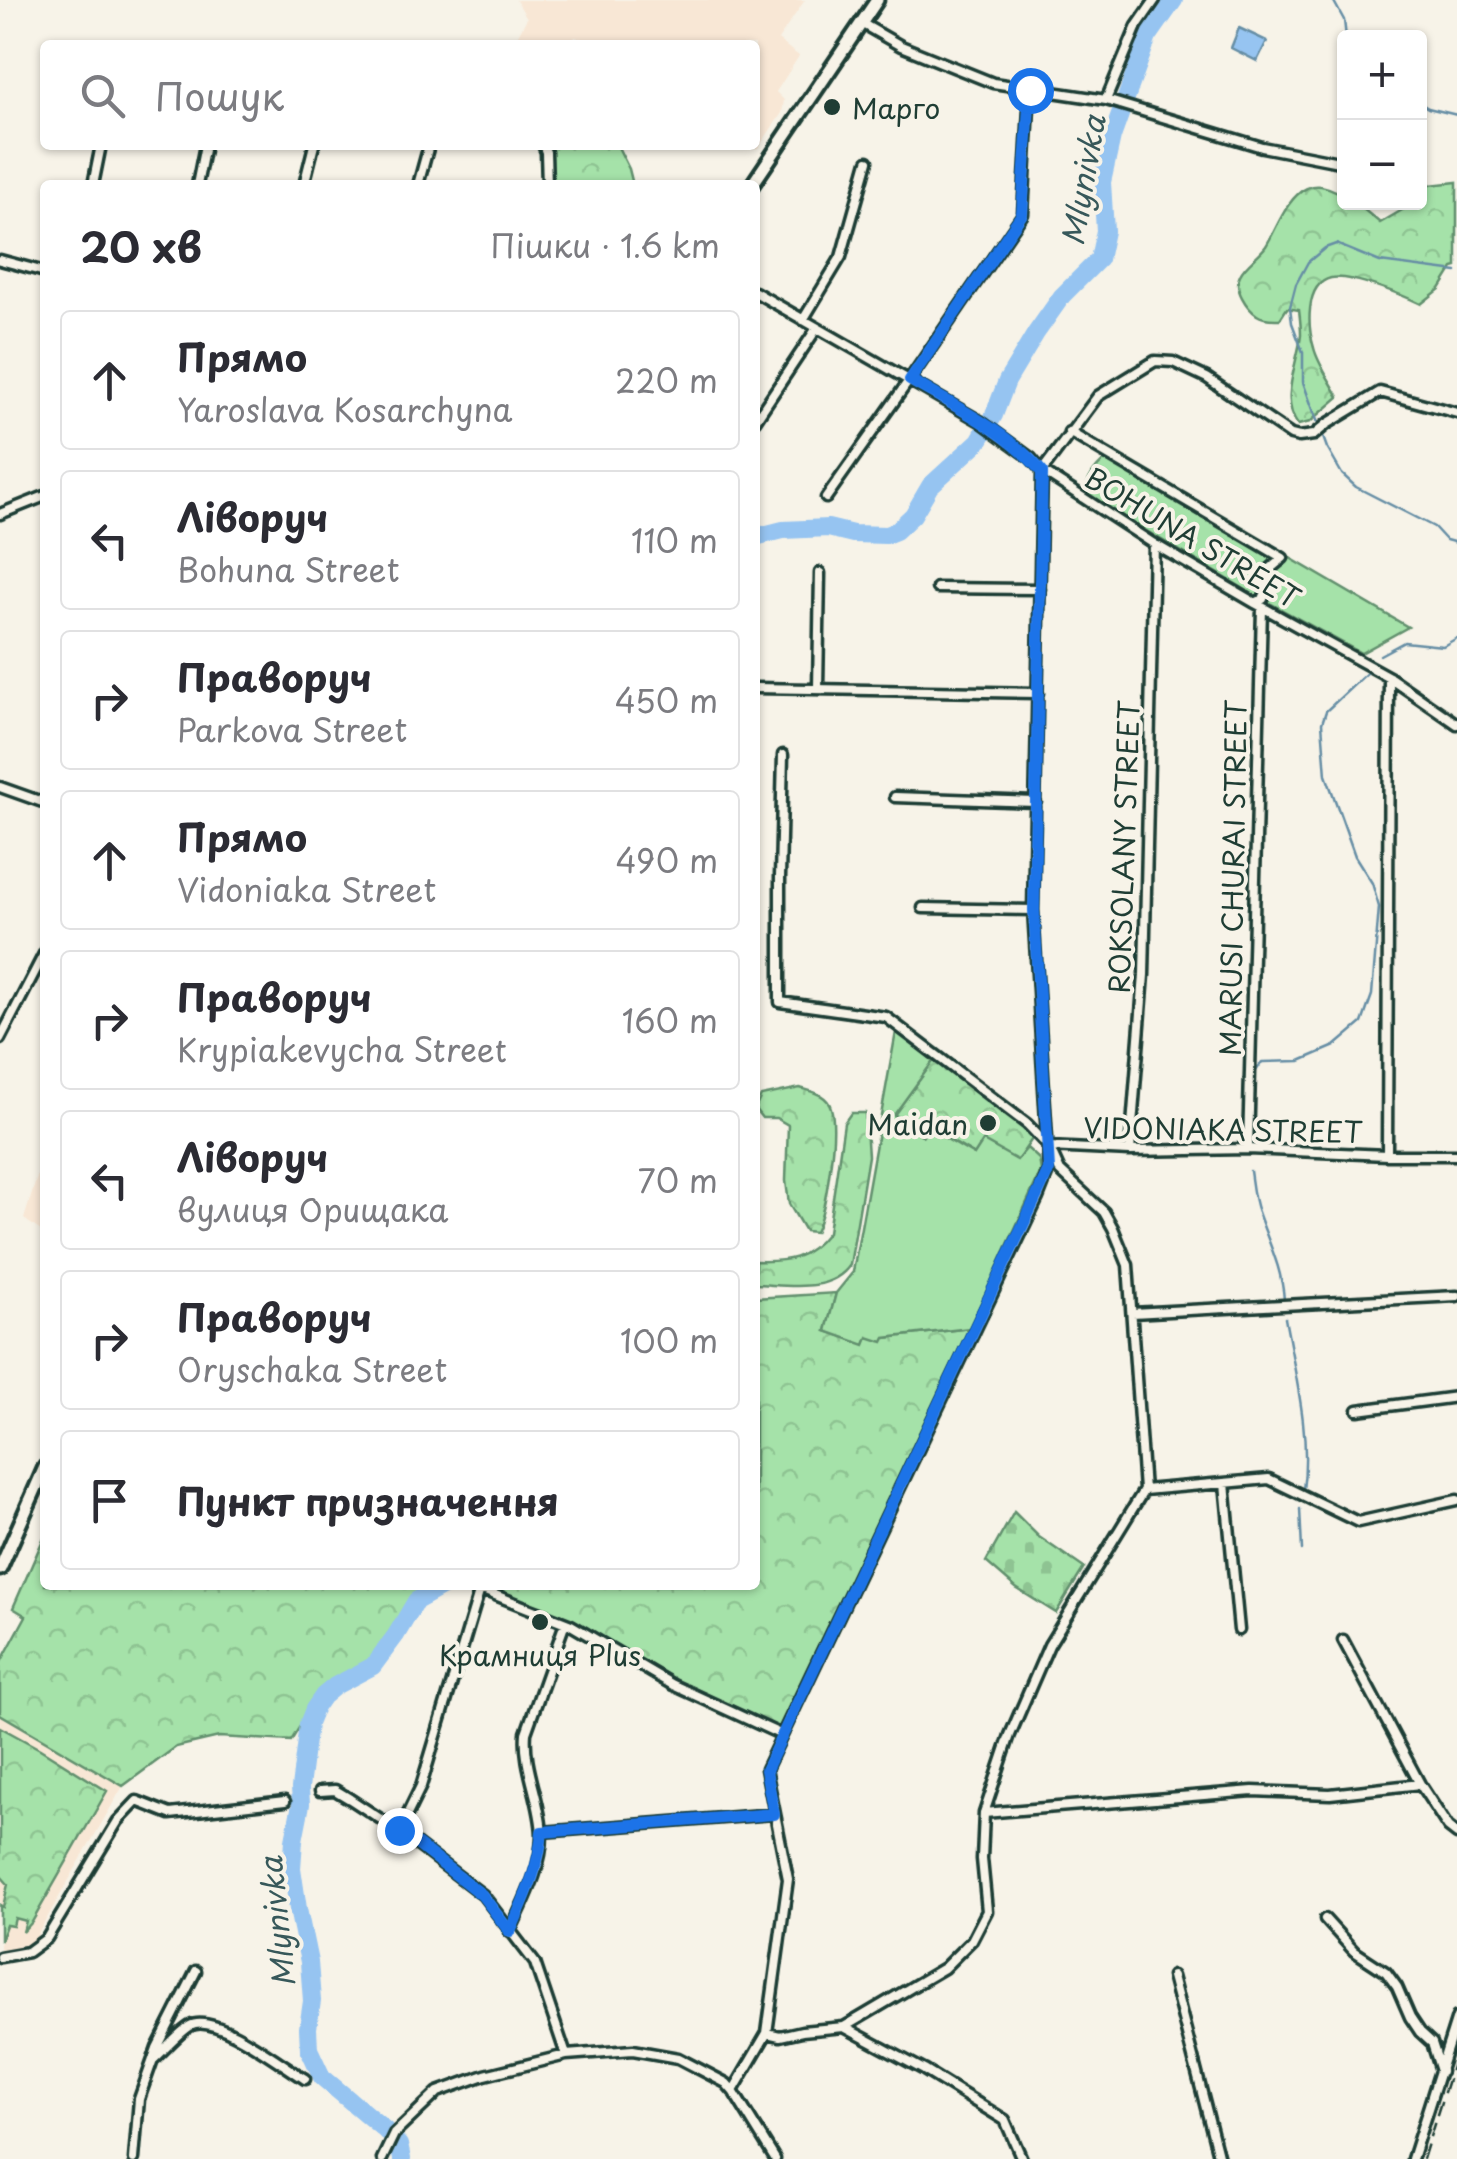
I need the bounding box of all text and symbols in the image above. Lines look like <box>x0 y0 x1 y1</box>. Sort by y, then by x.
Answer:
map controls <box>1337 30 1427 210</box>
button: + <box>1337 30 1427 120</box>
search box <box>40 40 760 150</box>
text: Пошук <box>155 67 284 124</box>
icon: search <box>75 68 130 123</box>
route start <box>1008 68 1054 114</box>
place label: Марго <box>852 86 940 129</box>
marker: Марго <box>821 96 843 118</box>
water label: Mlynivka <box>1048 110 1116 249</box>
button: − <box>1337 120 1427 210</box>
text: 20 хв <box>80 214 202 277</box>
text: Пішки · 1.6 km <box>490 221 720 269</box>
text: Прямо <box>177 328 307 385</box>
icon: ahead <box>82 353 137 408</box>
text: 220 m <box>615 356 718 404</box>
text: Yaroslava Kosarchyna <box>177 385 513 433</box>
street label: BOHUNA STREET <box>1077 456 1310 619</box>
text: Ліворуч <box>177 488 328 545</box>
icon: left <box>82 513 137 568</box>
text: 110 m <box>631 516 718 564</box>
text: Bohuna Street <box>177 545 400 593</box>
text: Праворуч <box>177 648 372 705</box>
icon: right <box>82 673 137 728</box>
text: 450 m <box>615 676 718 724</box>
street label: ROKSOLANY STREET <box>1096 699 1150 994</box>
street label: MARUSI CHURAI STREET <box>1207 699 1257 1056</box>
text: Parkova Street <box>177 705 407 753</box>
text: Прямо <box>177 808 307 865</box>
icon: ahead <box>82 833 137 888</box>
text: 490 m <box>615 836 718 884</box>
text: Vidoniaka Street <box>177 865 436 913</box>
text: Праворуч <box>177 968 372 1025</box>
icon: right <box>82 993 137 1048</box>
text: 160 m <box>622 996 718 1044</box>
text: Krypiakevycha Street <box>177 1025 507 1073</box>
place label: Maidan <box>867 1102 968 1145</box>
street label: VIDONIAKA STREET <box>1083 1105 1364 1153</box>
marker: Maidan <box>977 1112 999 1134</box>
text: Ліворуч <box>177 1128 328 1185</box>
icon: left <box>82 1153 137 1208</box>
text: 70 m <box>638 1156 718 1204</box>
text: вулиця Орищака <box>177 1185 448 1233</box>
text: Праворуч <box>177 1288 372 1345</box>
icon: right <box>82 1313 137 1368</box>
text: 100 m <box>620 1316 718 1364</box>
text: Oryschaka Street <box>177 1345 447 1393</box>
text: Пункт призначення <box>177 1472 559 1529</box>
icon: arrive <box>82 1473 137 1528</box>
marker: Крамниця Plus <box>529 1611 551 1633</box>
place label: Крамниця Plus <box>439 1633 641 1676</box>
route end <box>377 1808 423 1854</box>
water label: Mlynivka <box>247 1853 305 1990</box>

